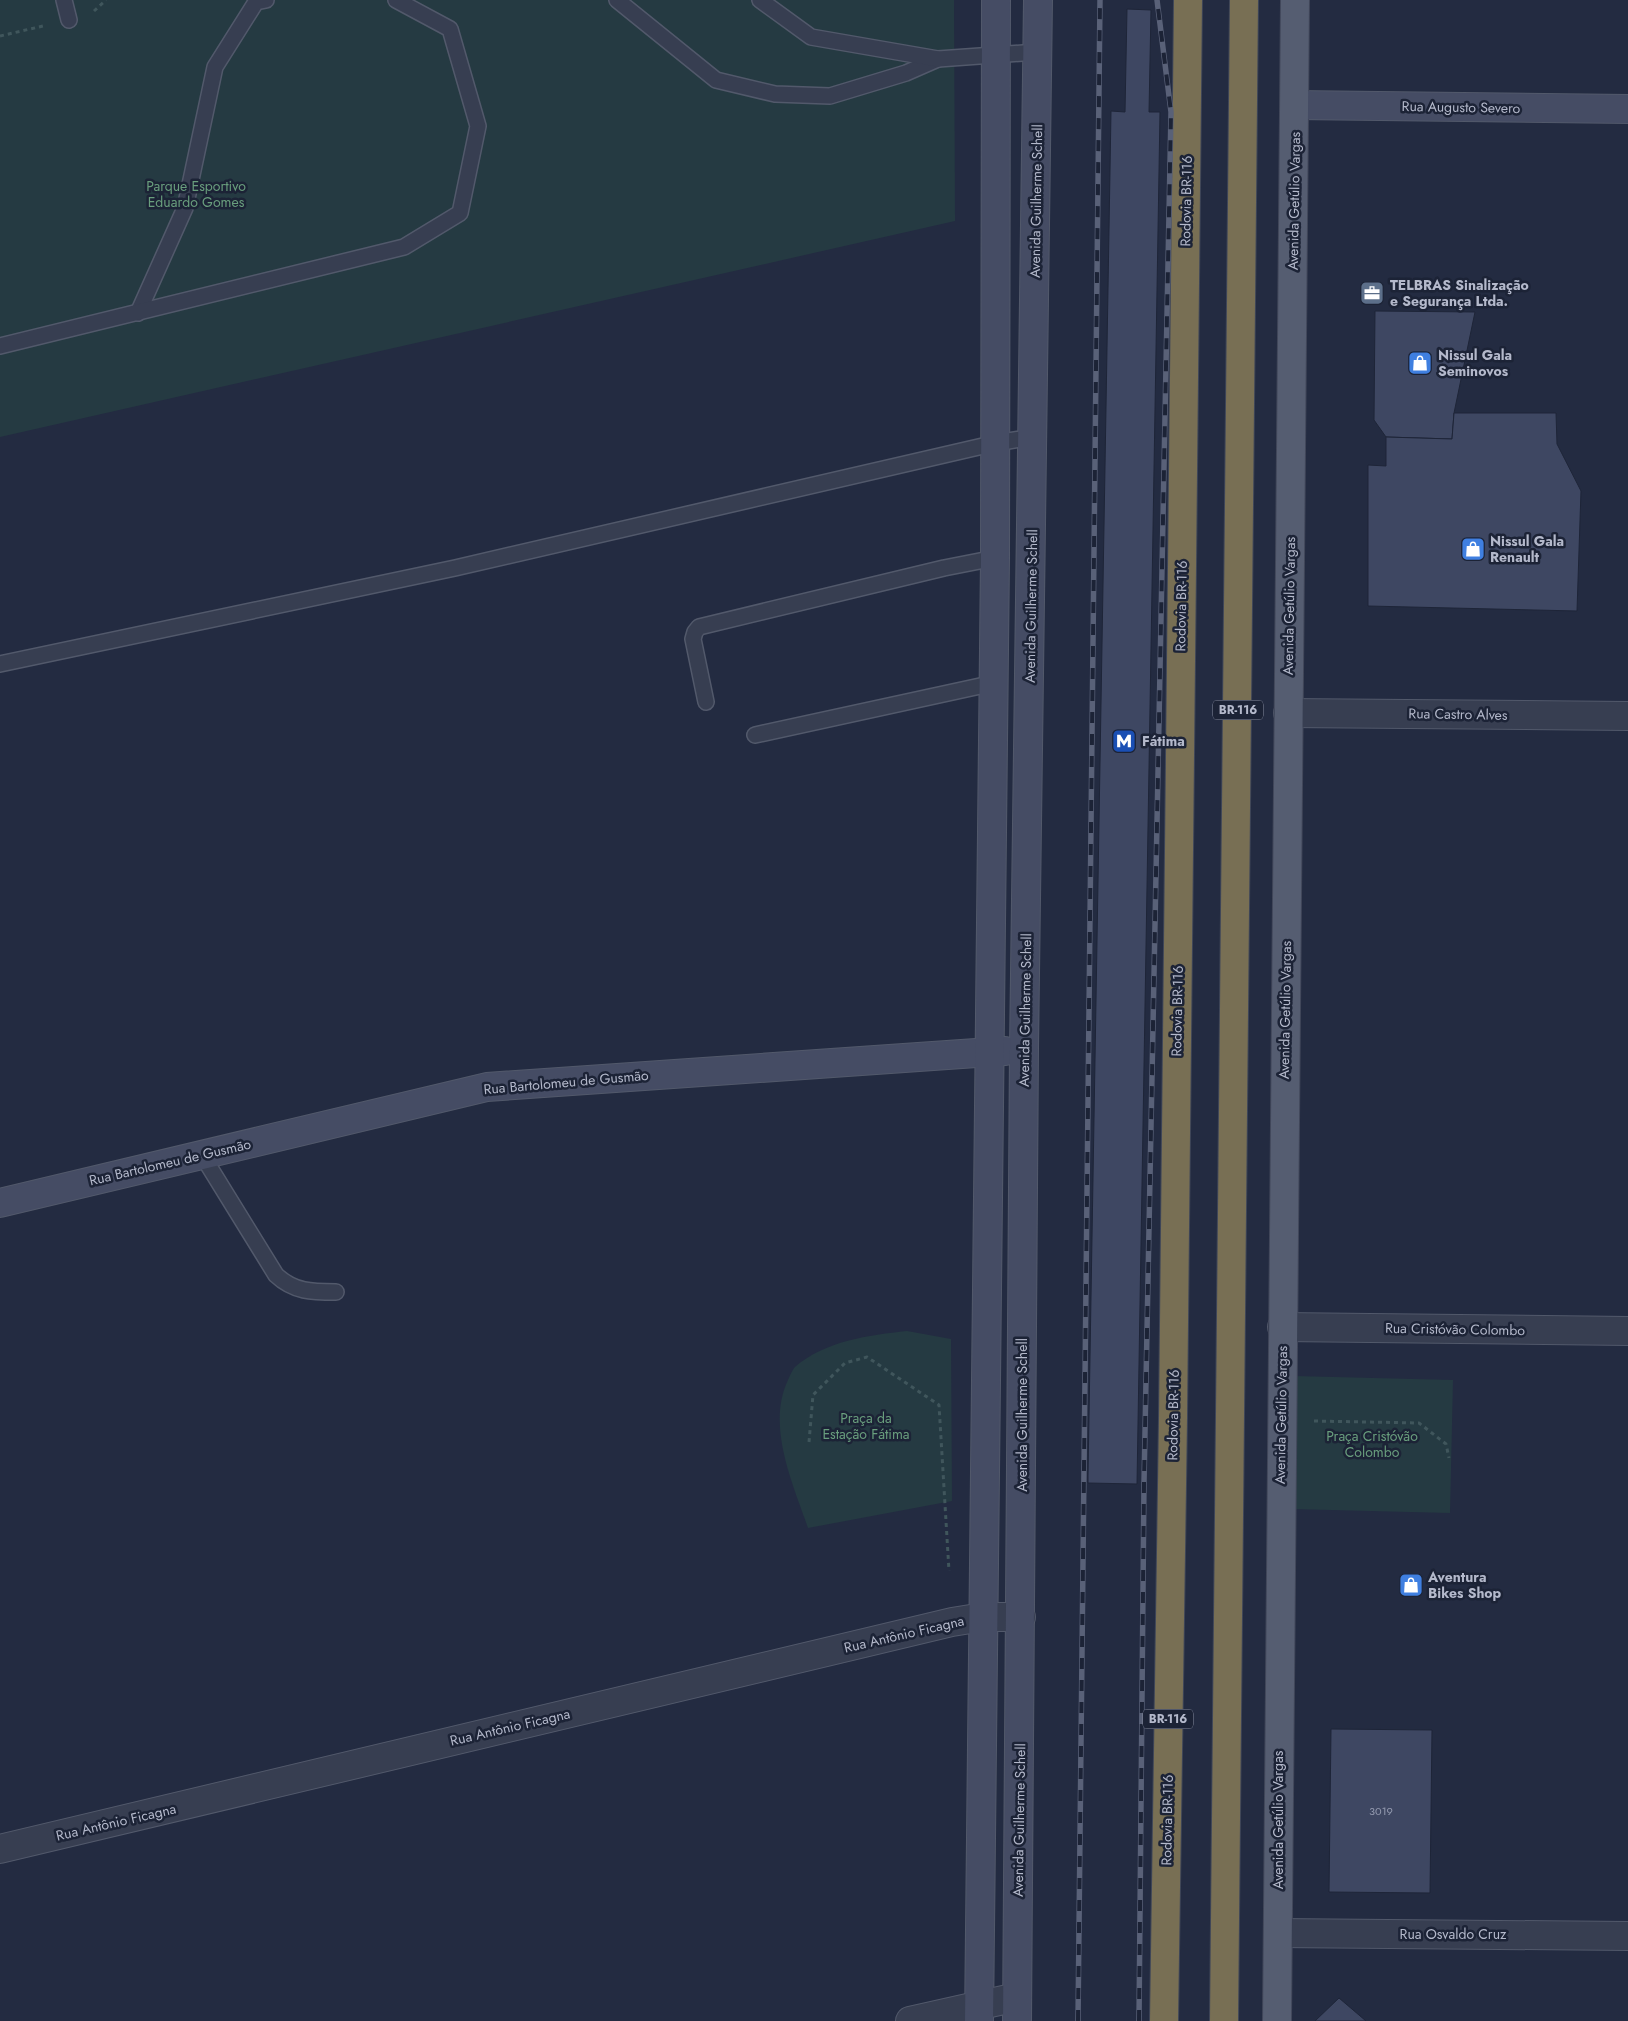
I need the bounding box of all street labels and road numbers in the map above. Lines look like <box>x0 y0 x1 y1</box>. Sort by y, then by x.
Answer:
street label: Rua Augusto Severo <box>1401 96 1521 118</box>
street label: Avenida Guilherme Schell <box>1025 124 1047 278</box>
street label: Avenida Getúlio Vargas <box>1283 131 1305 270</box>
street label: Rodovia BR-116 <box>1175 155 1197 247</box>
street label: Avenida Guilherme Schell <box>1020 529 1042 683</box>
street label: Avenida Getúlio Vargas <box>1278 536 1300 675</box>
street label: Rodovia BR-116 <box>1170 560 1192 652</box>
road number: BR-116 <box>1213 700 1263 720</box>
street label: Rua Castro Alves <box>1408 703 1508 725</box>
street label: Avenida Guilherme Schell <box>1014 933 1036 1087</box>
street label: Avenida Getúlio Vargas <box>1274 940 1296 1079</box>
street label: Rodovia BR-116 <box>1166 965 1188 1057</box>
street label: Rua Bartolomeu de Gusmão <box>483 1065 650 1099</box>
street label: Rua Bartolomeu de Gusmão <box>87 1134 253 1190</box>
street label: Rua Cristóvão Colombo <box>1385 1318 1526 1340</box>
street label: Avenida Guilherme Schell <box>1012 1338 1032 1492</box>
street label: Avenida Getúlio Vargas <box>1270 1345 1292 1484</box>
street label: Rodovia BR-116 <box>1162 1369 1184 1461</box>
street label: Rua Antônio Ficagna <box>842 1610 966 1658</box>
street label: Rua Antônio Ficagna <box>448 1703 572 1751</box>
road number: BR-116 <box>1143 1710 1193 1728</box>
street label: Avenida Guilherme Schell <box>1008 1743 1030 1897</box>
street label: Avenida Getúlio Vargas <box>1268 1750 1288 1889</box>
street label: Rodovia BR-116 <box>1156 1774 1178 1866</box>
street label: Rua Antônio Ficagna <box>54 1798 178 1846</box>
street label: Rua Osvaldo Cruz <box>1400 1924 1507 1944</box>

